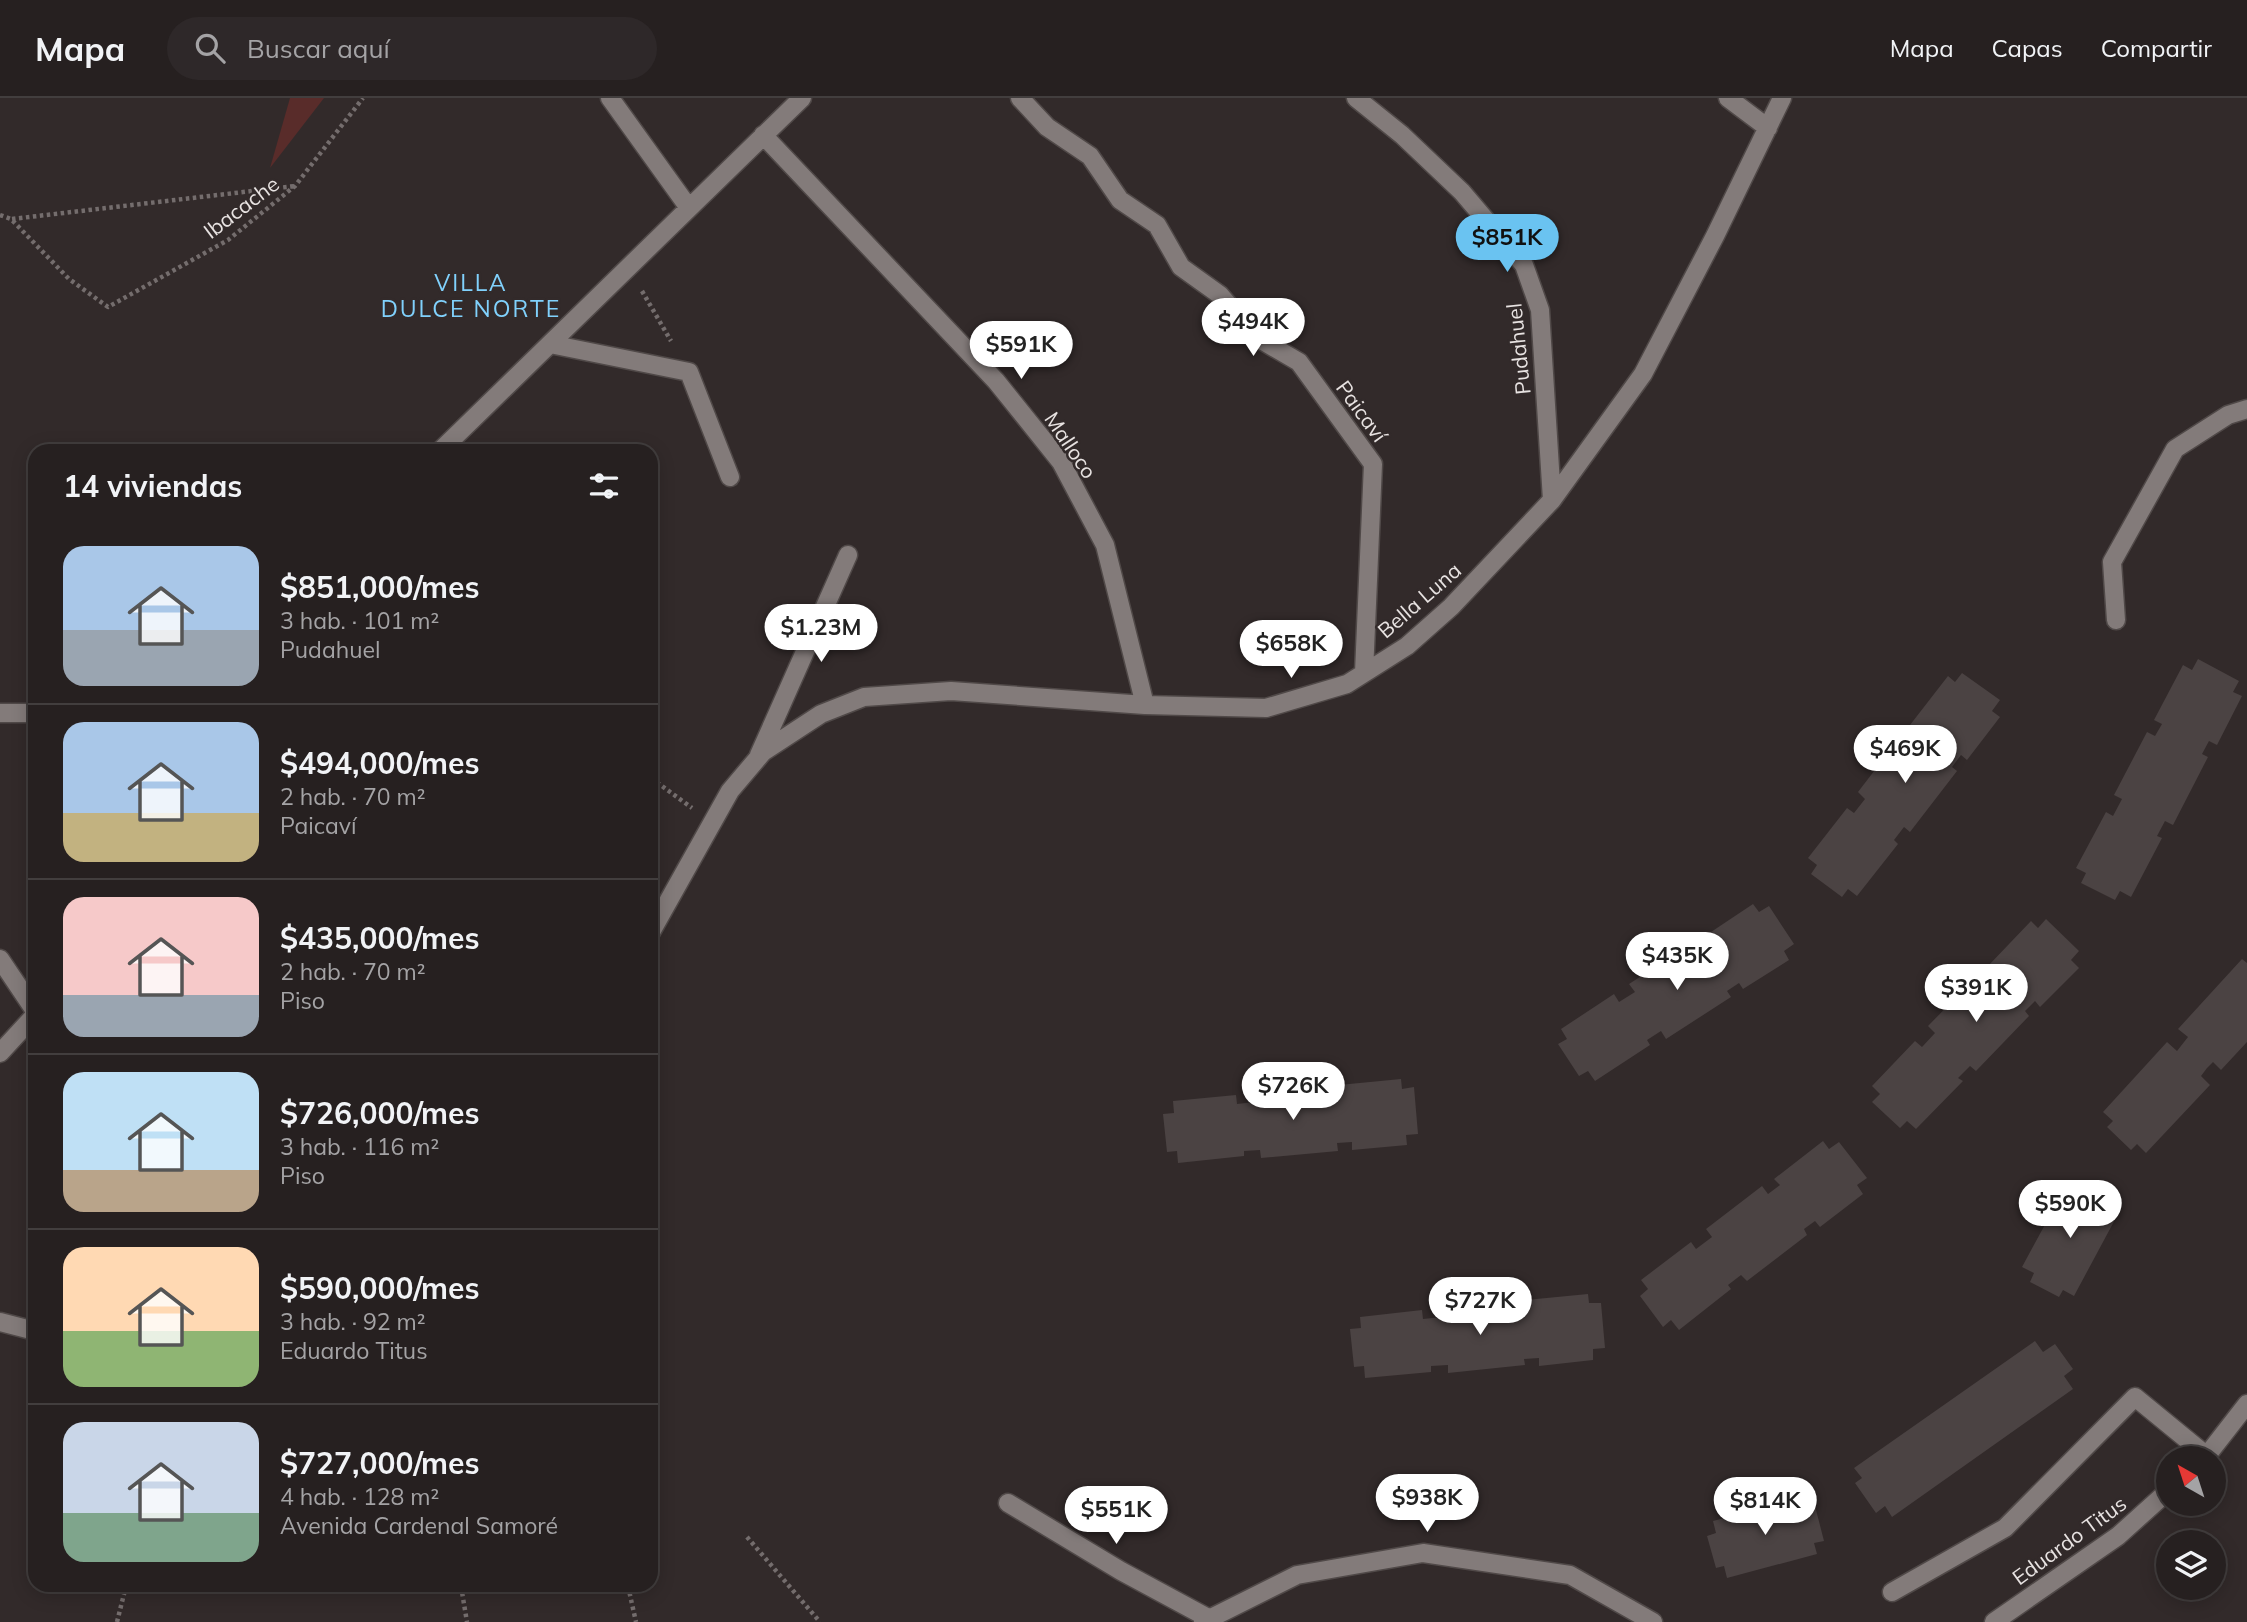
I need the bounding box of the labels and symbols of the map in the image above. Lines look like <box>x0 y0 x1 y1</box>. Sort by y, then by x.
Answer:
street label: Ibacache <box>198 170 284 244</box>
pin: $851K <box>1458 214 1556 274</box>
district label: VILLA DULCE NORTE <box>381 268 561 323</box>
pin: $494K <box>1204 299 1302 358</box>
street label: Pudahuel <box>1500 302 1536 396</box>
pin: $591K <box>972 322 1070 381</box>
street label: Paicaví <box>1331 375 1394 448</box>
street label: Malloco <box>1039 407 1103 483</box>
street label: Bella Luna <box>1372 557 1466 643</box>
pin: $1.23M <box>764 604 878 664</box>
pin: $658K <box>1242 620 1340 680</box>
pin: $469K <box>1856 726 1954 785</box>
pin: $435K <box>1628 932 1726 992</box>
pin: $391K <box>1927 964 2025 1024</box>
pin: $726K <box>1244 1062 1342 1122</box>
pin: $590K <box>2021 1180 2119 1240</box>
pin: $727K <box>1431 1278 1529 1337</box>
north arrow <box>2156 1446 2226 1516</box>
pin: $938K <box>1378 1474 1476 1534</box>
pin: $814K <box>1716 1478 1814 1537</box>
pin: $551K <box>1067 1486 1165 1546</box>
street label: Eduardo Titus <box>2007 1490 2131 1590</box>

